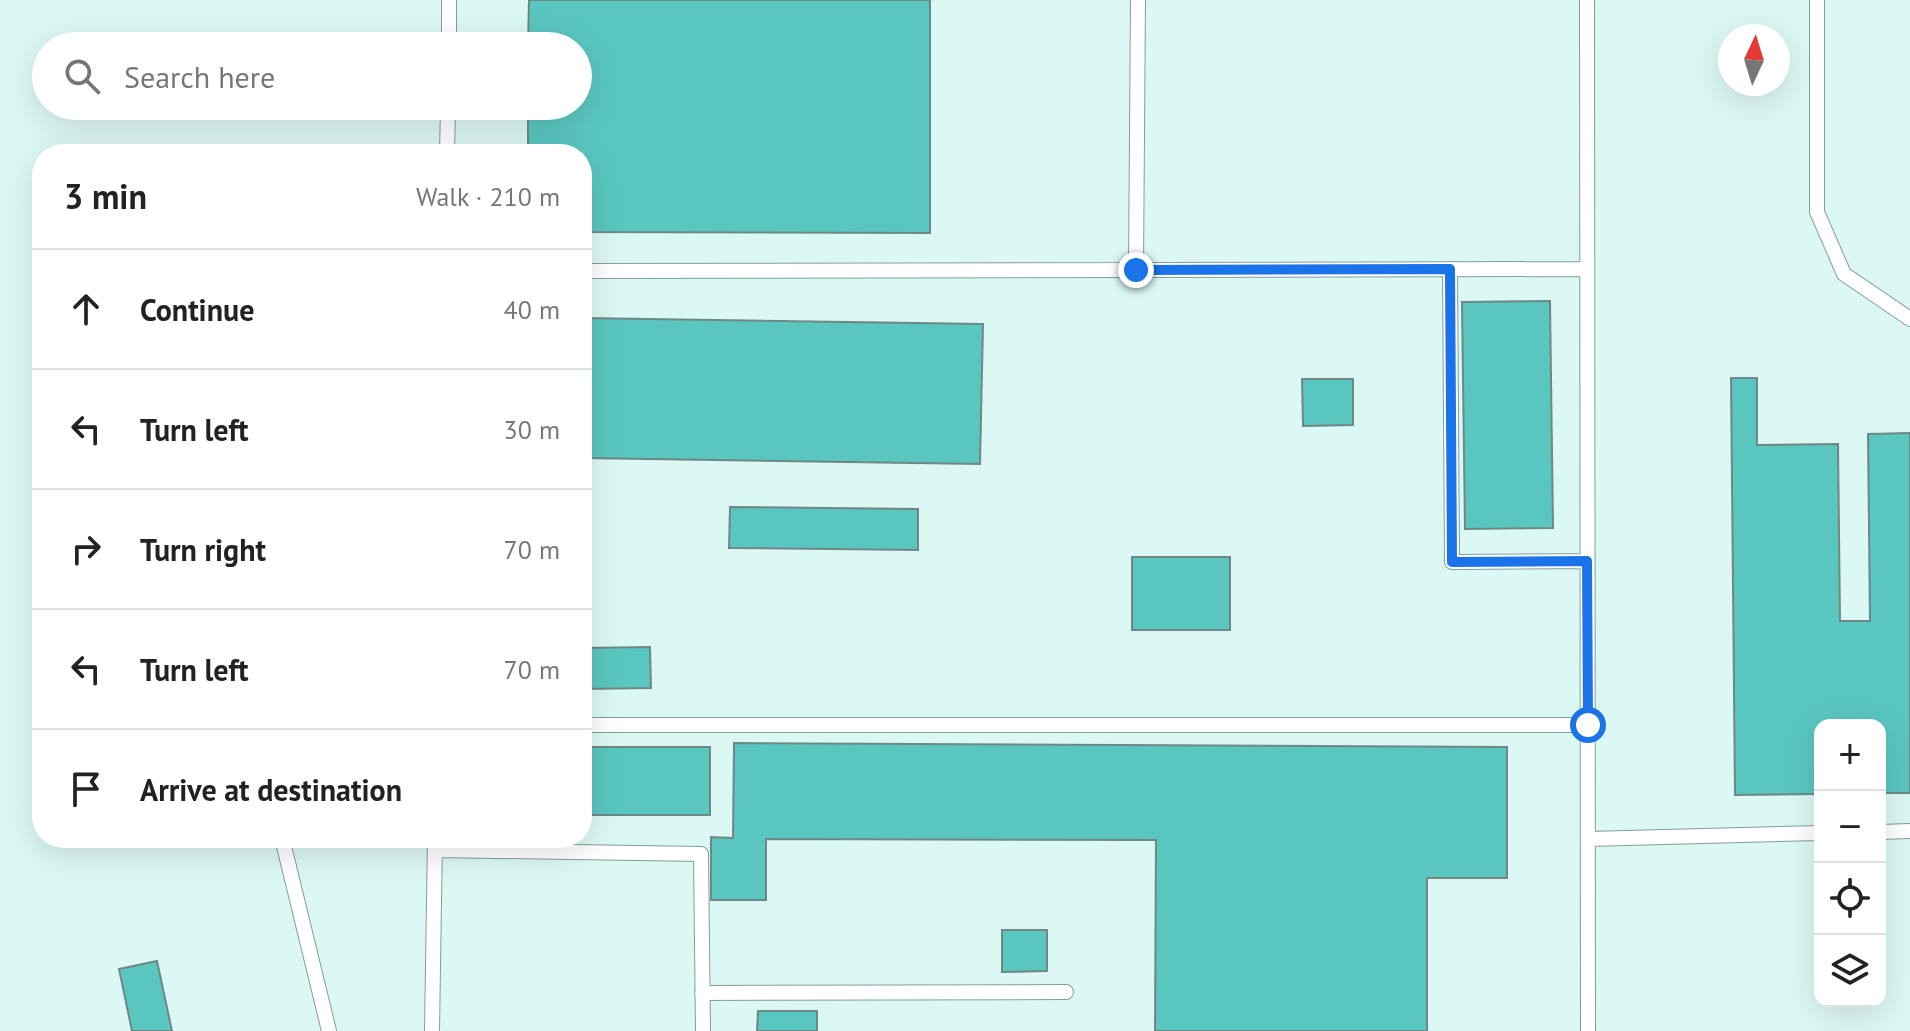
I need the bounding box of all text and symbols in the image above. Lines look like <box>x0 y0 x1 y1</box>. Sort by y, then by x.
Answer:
north arrow <box>1718 24 1790 96</box>
search box <box>32 32 592 120</box>
icon: search <box>60 54 104 98</box>
text: Search here <box>124 57 275 96</box>
text: 3 min <box>64 174 147 218</box>
text: Walk · 210 m <box>416 180 560 213</box>
route end <box>1118 252 1154 288</box>
icon: ahead <box>64 287 108 331</box>
text: Continue <box>140 290 254 329</box>
text: 40 m <box>504 293 560 326</box>
icon: left <box>64 407 108 451</box>
text: Turn left <box>140 410 248 449</box>
text: 30 m <box>504 413 560 446</box>
icon: right <box>64 527 108 571</box>
text: Turn right <box>140 530 266 569</box>
text: 70 m <box>504 533 560 566</box>
icon: left <box>64 647 108 691</box>
text: Turn left <box>140 650 248 689</box>
text: 70 m <box>504 653 560 686</box>
route start <box>1570 707 1606 743</box>
map controls <box>1814 719 1886 1007</box>
button: + <box>1814 719 1886 791</box>
icon: arrive <box>64 767 108 811</box>
text: Arrive at destination <box>140 770 402 809</box>
button: − <box>1814 791 1886 863</box>
button: locate <box>1814 863 1886 935</box>
button: layers <box>1814 935 1886 1007</box>

